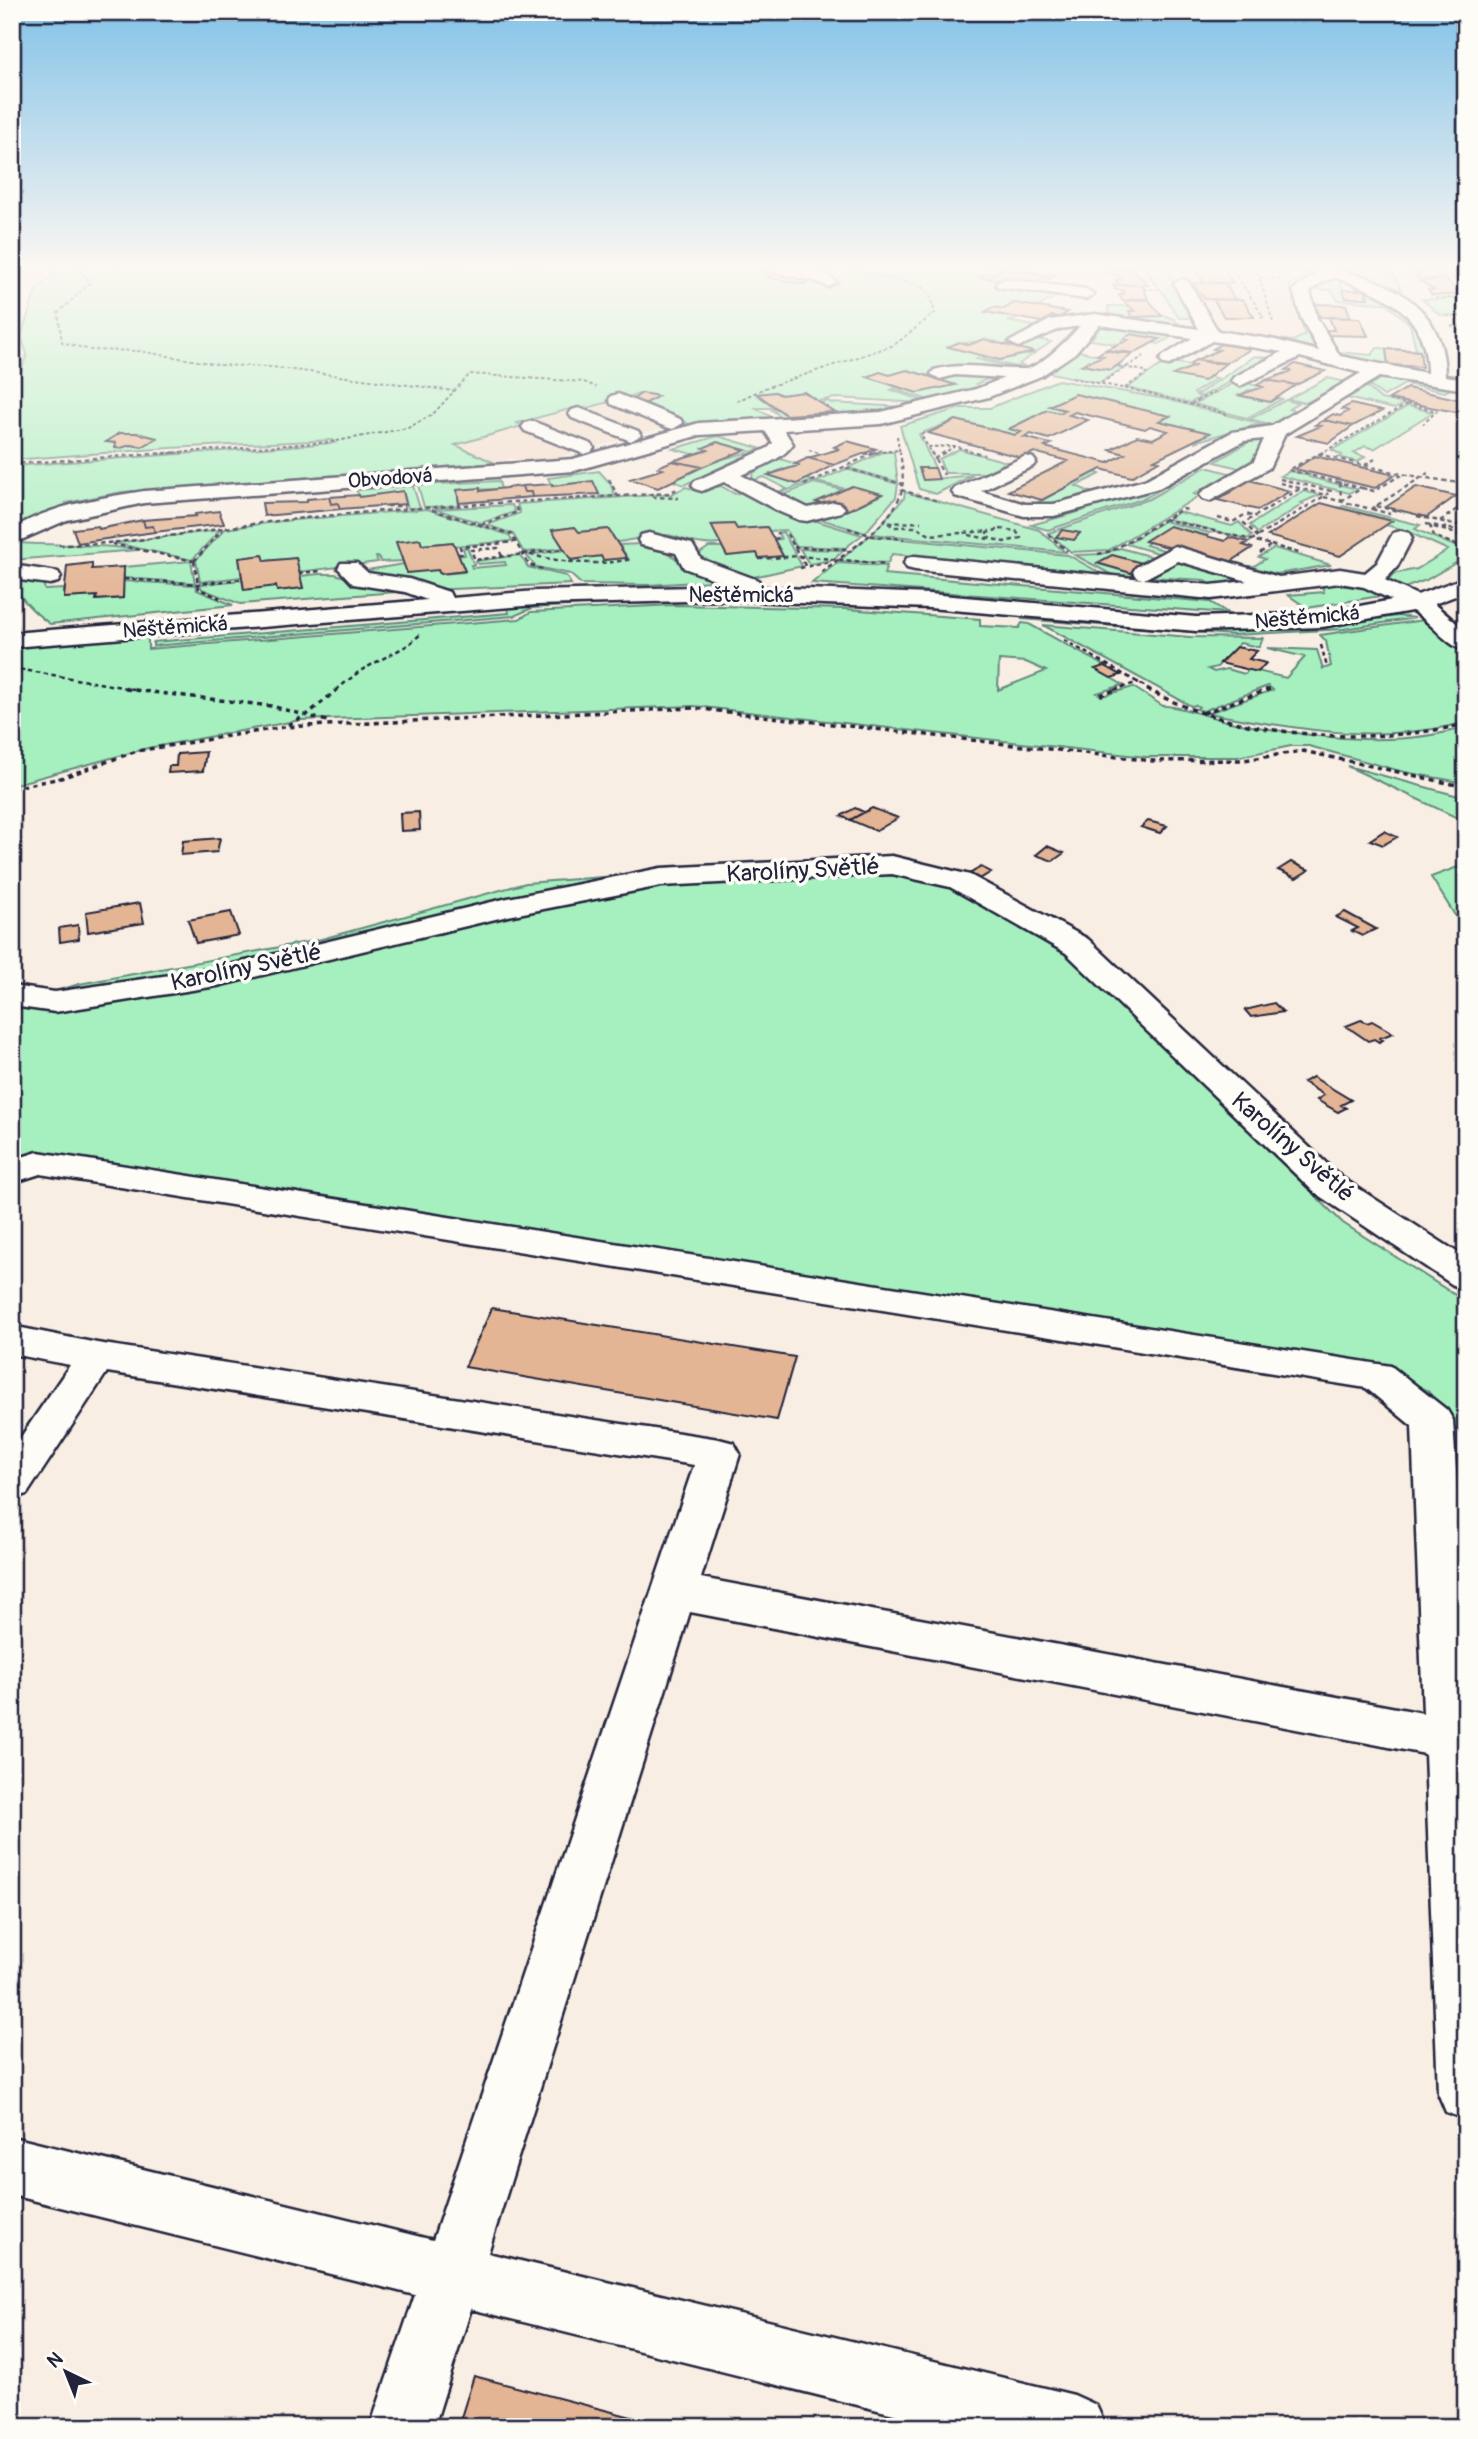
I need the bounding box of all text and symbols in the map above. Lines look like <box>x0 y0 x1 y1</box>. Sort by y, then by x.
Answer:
street label: Obvodová <box>347 462 433 495</box>
street label: Neštěmická <box>688 582 794 609</box>
street label: Neštěmická <box>1253 599 1361 636</box>
street label: Neštěmická <box>122 610 228 645</box>
street label: Karolíny Světlé <box>726 852 880 889</box>
street label: Karolíny Světlé <box>168 937 324 998</box>
street label: Karolíny Světlé <box>1225 1086 1360 1209</box>
north arrow <box>32 2338 102 2408</box>
text: N <box>42 2347 68 2373</box>

